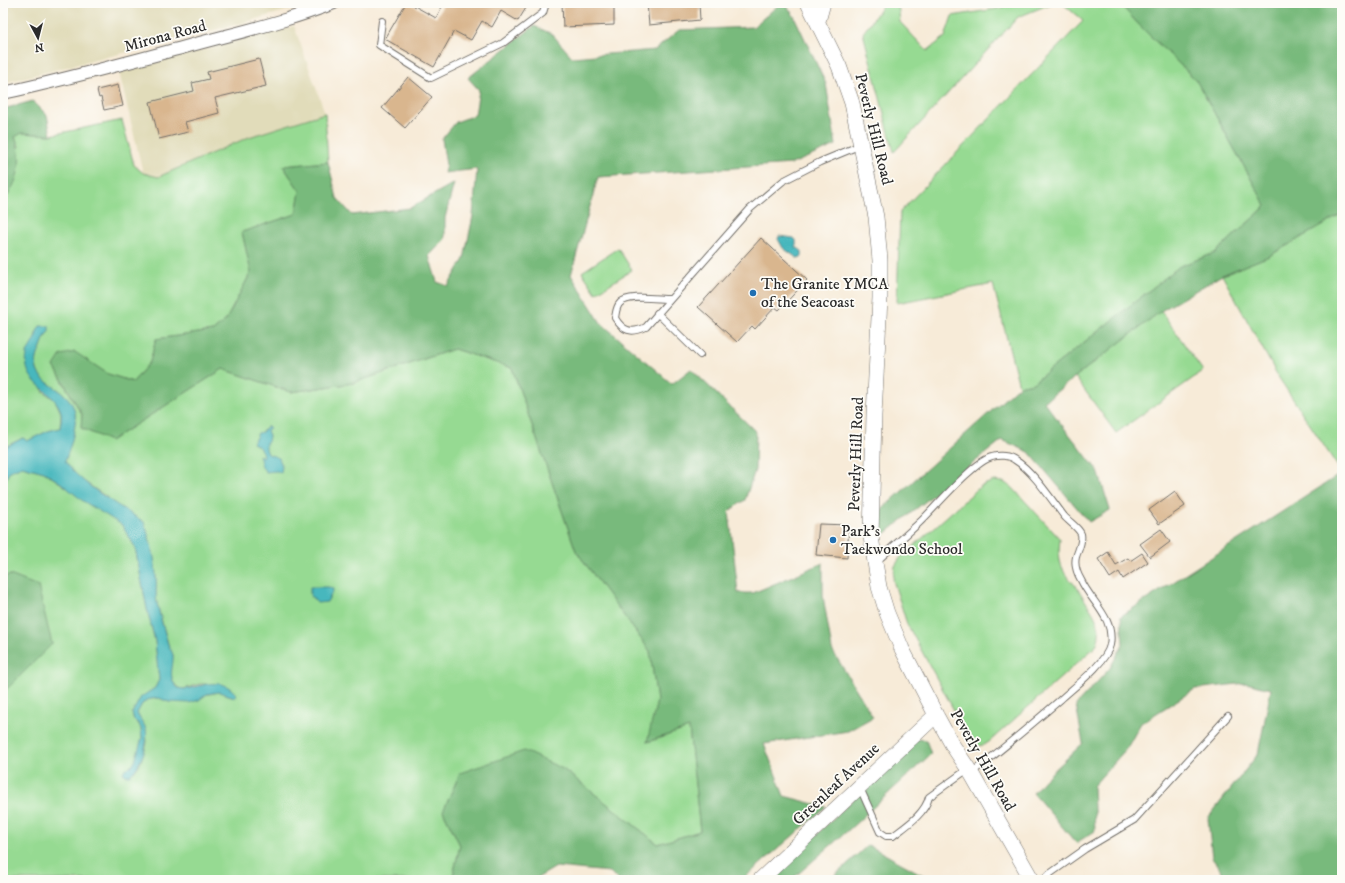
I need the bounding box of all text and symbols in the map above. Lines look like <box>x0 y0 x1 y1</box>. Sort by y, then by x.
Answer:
street label: Mirona Road <box>122 15 208 57</box>
north arrow <box>18 18 58 58</box>
text: N <box>34 39 44 54</box>
street label: Peverly Hill Road <box>850 71 898 187</box>
place label: The Granite YMCA of the Seacoast <box>761 274 889 312</box>
marker: The Granite YMCA of the Seacoast <box>748 288 758 298</box>
street label: Peverly Hill Road <box>844 396 868 512</box>
place label: Park’s Taekwondo School <box>841 521 963 559</box>
marker: Park’s Taekwondo School <box>828 535 838 545</box>
street label: Peverly Hill Road <box>946 705 1020 815</box>
street label: Greenleaf Avenue <box>788 738 884 829</box>

